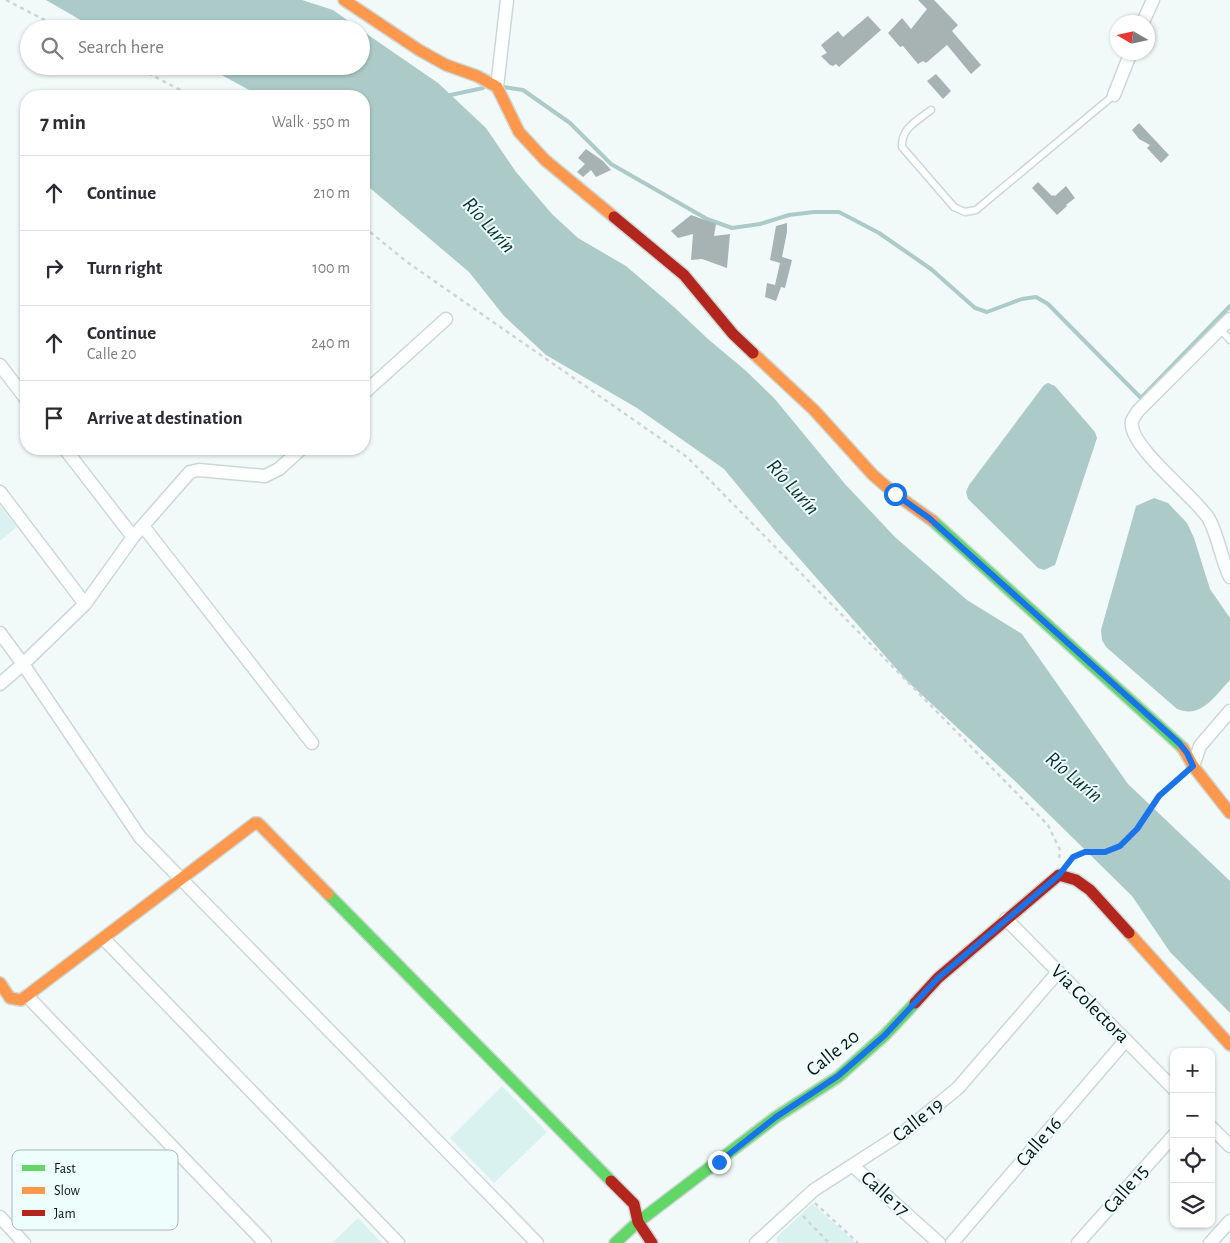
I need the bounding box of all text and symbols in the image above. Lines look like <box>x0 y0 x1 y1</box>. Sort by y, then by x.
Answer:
north arrow <box>1110 15 1155 60</box>
search box <box>20 20 370 75</box>
icon: search <box>38 34 66 62</box>
text: Search here <box>78 38 164 57</box>
text: 7 min <box>40 112 86 133</box>
text: Walk · 550 m <box>272 114 350 130</box>
icon: ahead <box>40 179 68 207</box>
text: Continue <box>87 184 156 203</box>
text: 210 m <box>313 185 350 201</box>
water label: Río Lurín <box>459 193 519 257</box>
icon: right <box>40 254 68 282</box>
text: Turn right <box>87 259 162 278</box>
text: 100 m <box>312 260 350 276</box>
text: Continue <box>87 324 156 343</box>
icon: ahead <box>40 329 68 357</box>
text: 240 m <box>311 335 350 351</box>
text: Calle 20 <box>87 346 136 362</box>
icon: arrive <box>40 404 68 432</box>
text: Arrive at destination <box>87 409 243 428</box>
water label: Río Lurín <box>763 455 823 519</box>
route start <box>884 483 907 506</box>
water label: Río Lurín <box>1042 747 1106 807</box>
street label: Via Colectora <box>1047 961 1133 1047</box>
street label: Calle 20 <box>803 1026 863 1080</box>
map controls <box>1170 1048 1215 1228</box>
button: + <box>1170 1048 1215 1093</box>
button: − <box>1170 1093 1215 1138</box>
street label: Calle 19 <box>889 1094 947 1146</box>
street label: Calle 16 <box>1012 1113 1066 1171</box>
button: locate <box>1170 1138 1215 1183</box>
legend <box>12 1150 178 1230</box>
route end <box>708 1151 731 1174</box>
street label: Calle 15 <box>1100 1161 1152 1217</box>
text: Fast <box>54 1162 76 1176</box>
street label: Calle 17 <box>857 1167 913 1221</box>
button: layers <box>1170 1183 1215 1228</box>
text: Slow <box>54 1184 81 1198</box>
text: Jam <box>54 1207 76 1221</box>

